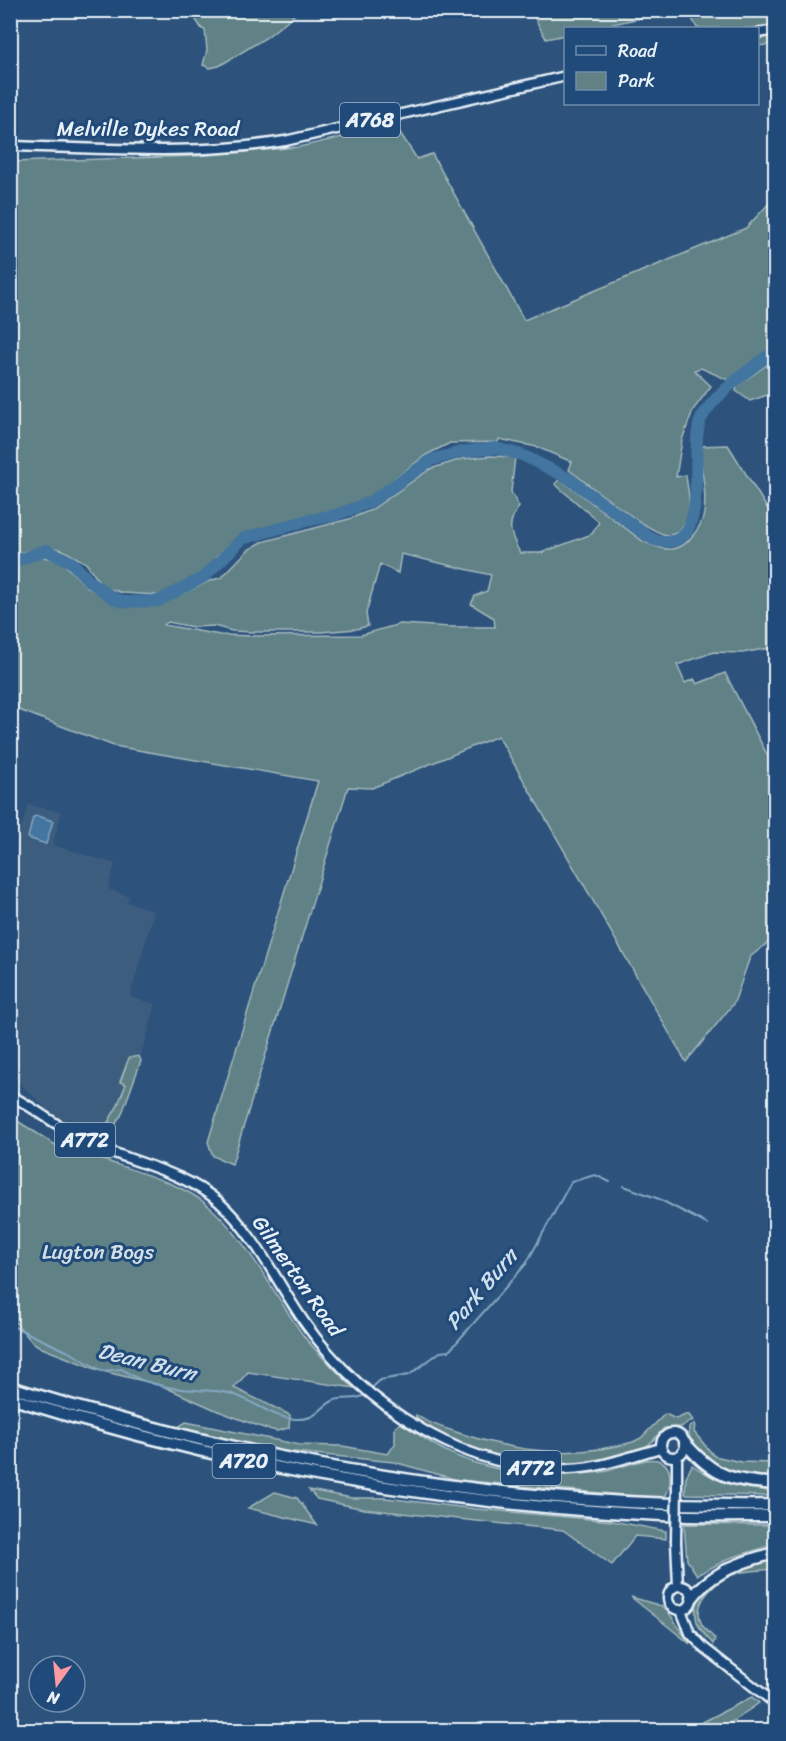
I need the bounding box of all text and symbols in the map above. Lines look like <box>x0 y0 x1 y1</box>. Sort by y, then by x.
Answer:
legend <box>564 27 759 105</box>
text: Road <box>618 35 658 67</box>
text: Park <box>618 65 655 97</box>
road number: A768 <box>340 103 400 137</box>
street label: Melville Dykes Road <box>57 110 241 148</box>
road number: A772 <box>55 1123 115 1157</box>
street label: Gilmerton Road <box>242 1207 355 1347</box>
park label: Lugton Bogs <box>42 1233 154 1271</box>
water label: Park Burn <box>435 1237 529 1339</box>
water label: Dean Burn <box>94 1331 202 1394</box>
road number: A720 <box>212 1444 276 1478</box>
road number: A772 <box>501 1451 561 1485</box>
north arrow <box>27 1654 87 1714</box>
text: N <box>43 1682 63 1714</box>

